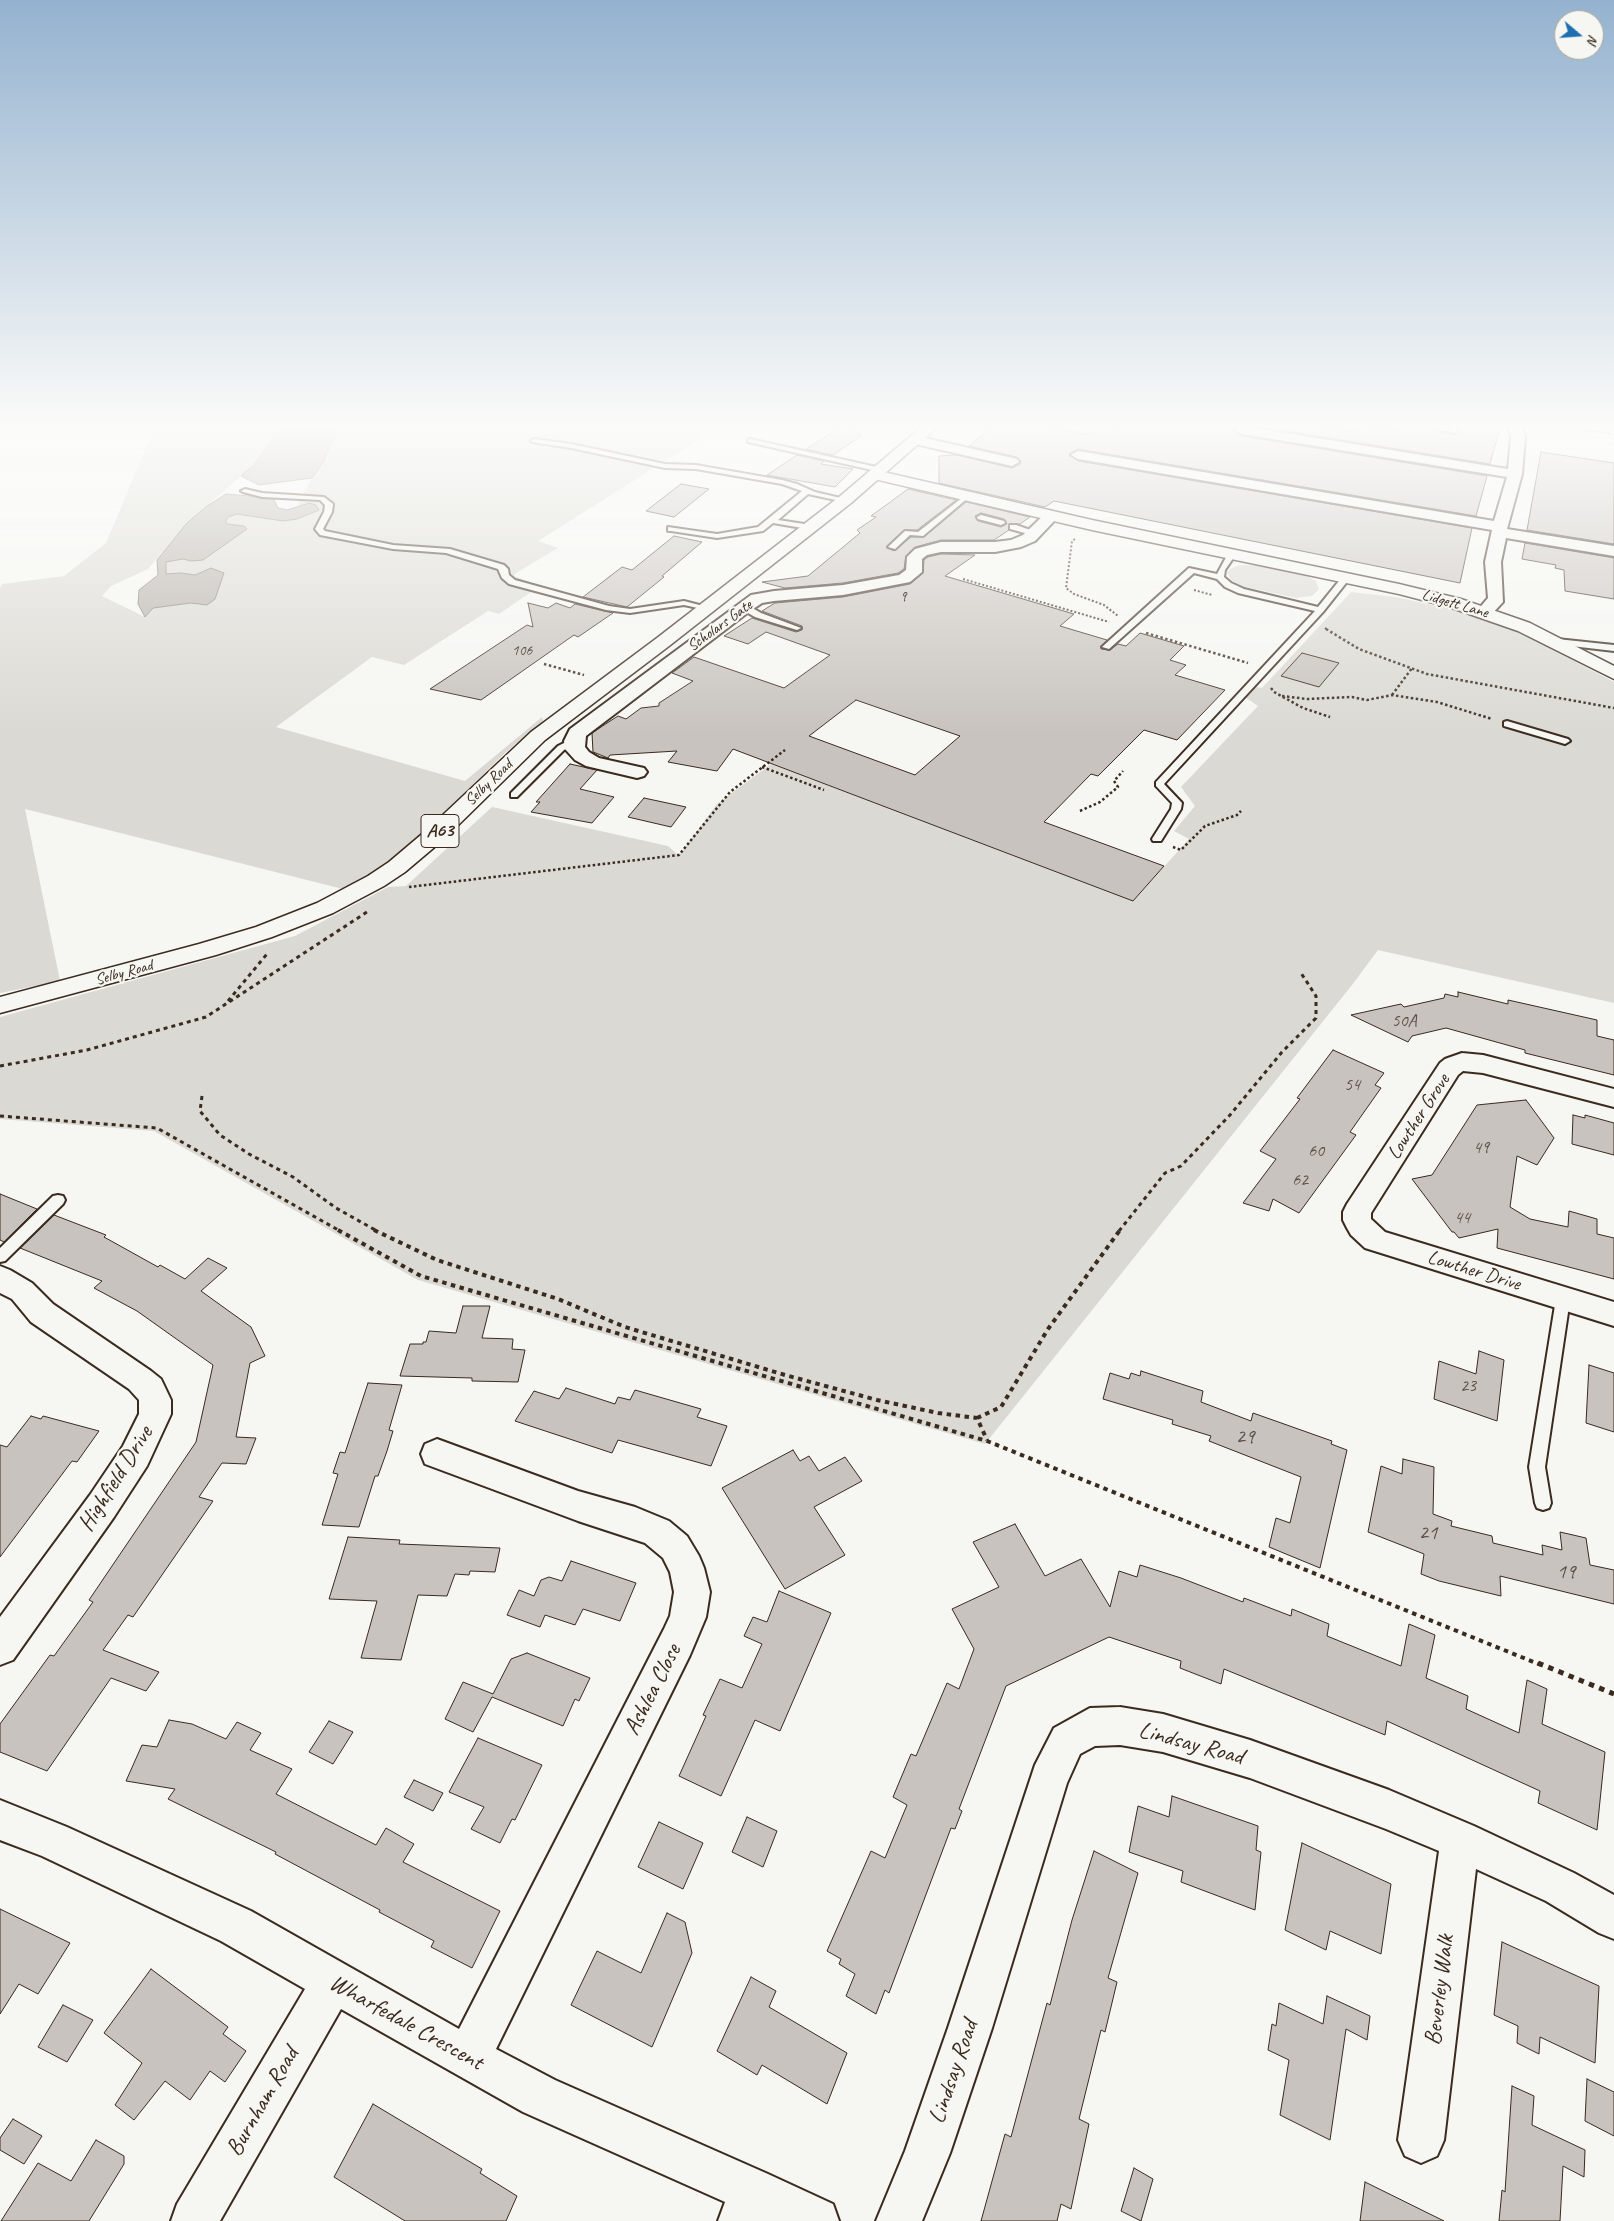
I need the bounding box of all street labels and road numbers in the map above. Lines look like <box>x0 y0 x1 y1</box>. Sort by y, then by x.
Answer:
street label: Lidgett Lane <box>1420 585 1490 623</box>
street label: Scholars Gate <box>684 596 756 656</box>
street label: Selby Road <box>461 756 517 810</box>
road number: A63 <box>421 814 459 848</box>
street label: Selby Road <box>93 956 155 990</box>
street label: Lowther Grove <box>1382 1070 1456 1164</box>
street label: Lowther Drive <box>1425 1246 1523 1296</box>
street label: Highfield Drive <box>72 1421 160 1537</box>
street label: Ashlea Close <box>618 1640 688 1740</box>
street label: Lindsay Road <box>1136 1716 1246 1772</box>
street label: Beverley Walk <box>1419 1933 1461 2047</box>
street label: Wharfedale Crescent <box>324 1969 488 2077</box>
street label: Lindsay Road <box>923 2017 985 2127</box>
street label: Burnham Road <box>220 2043 306 2161</box>

